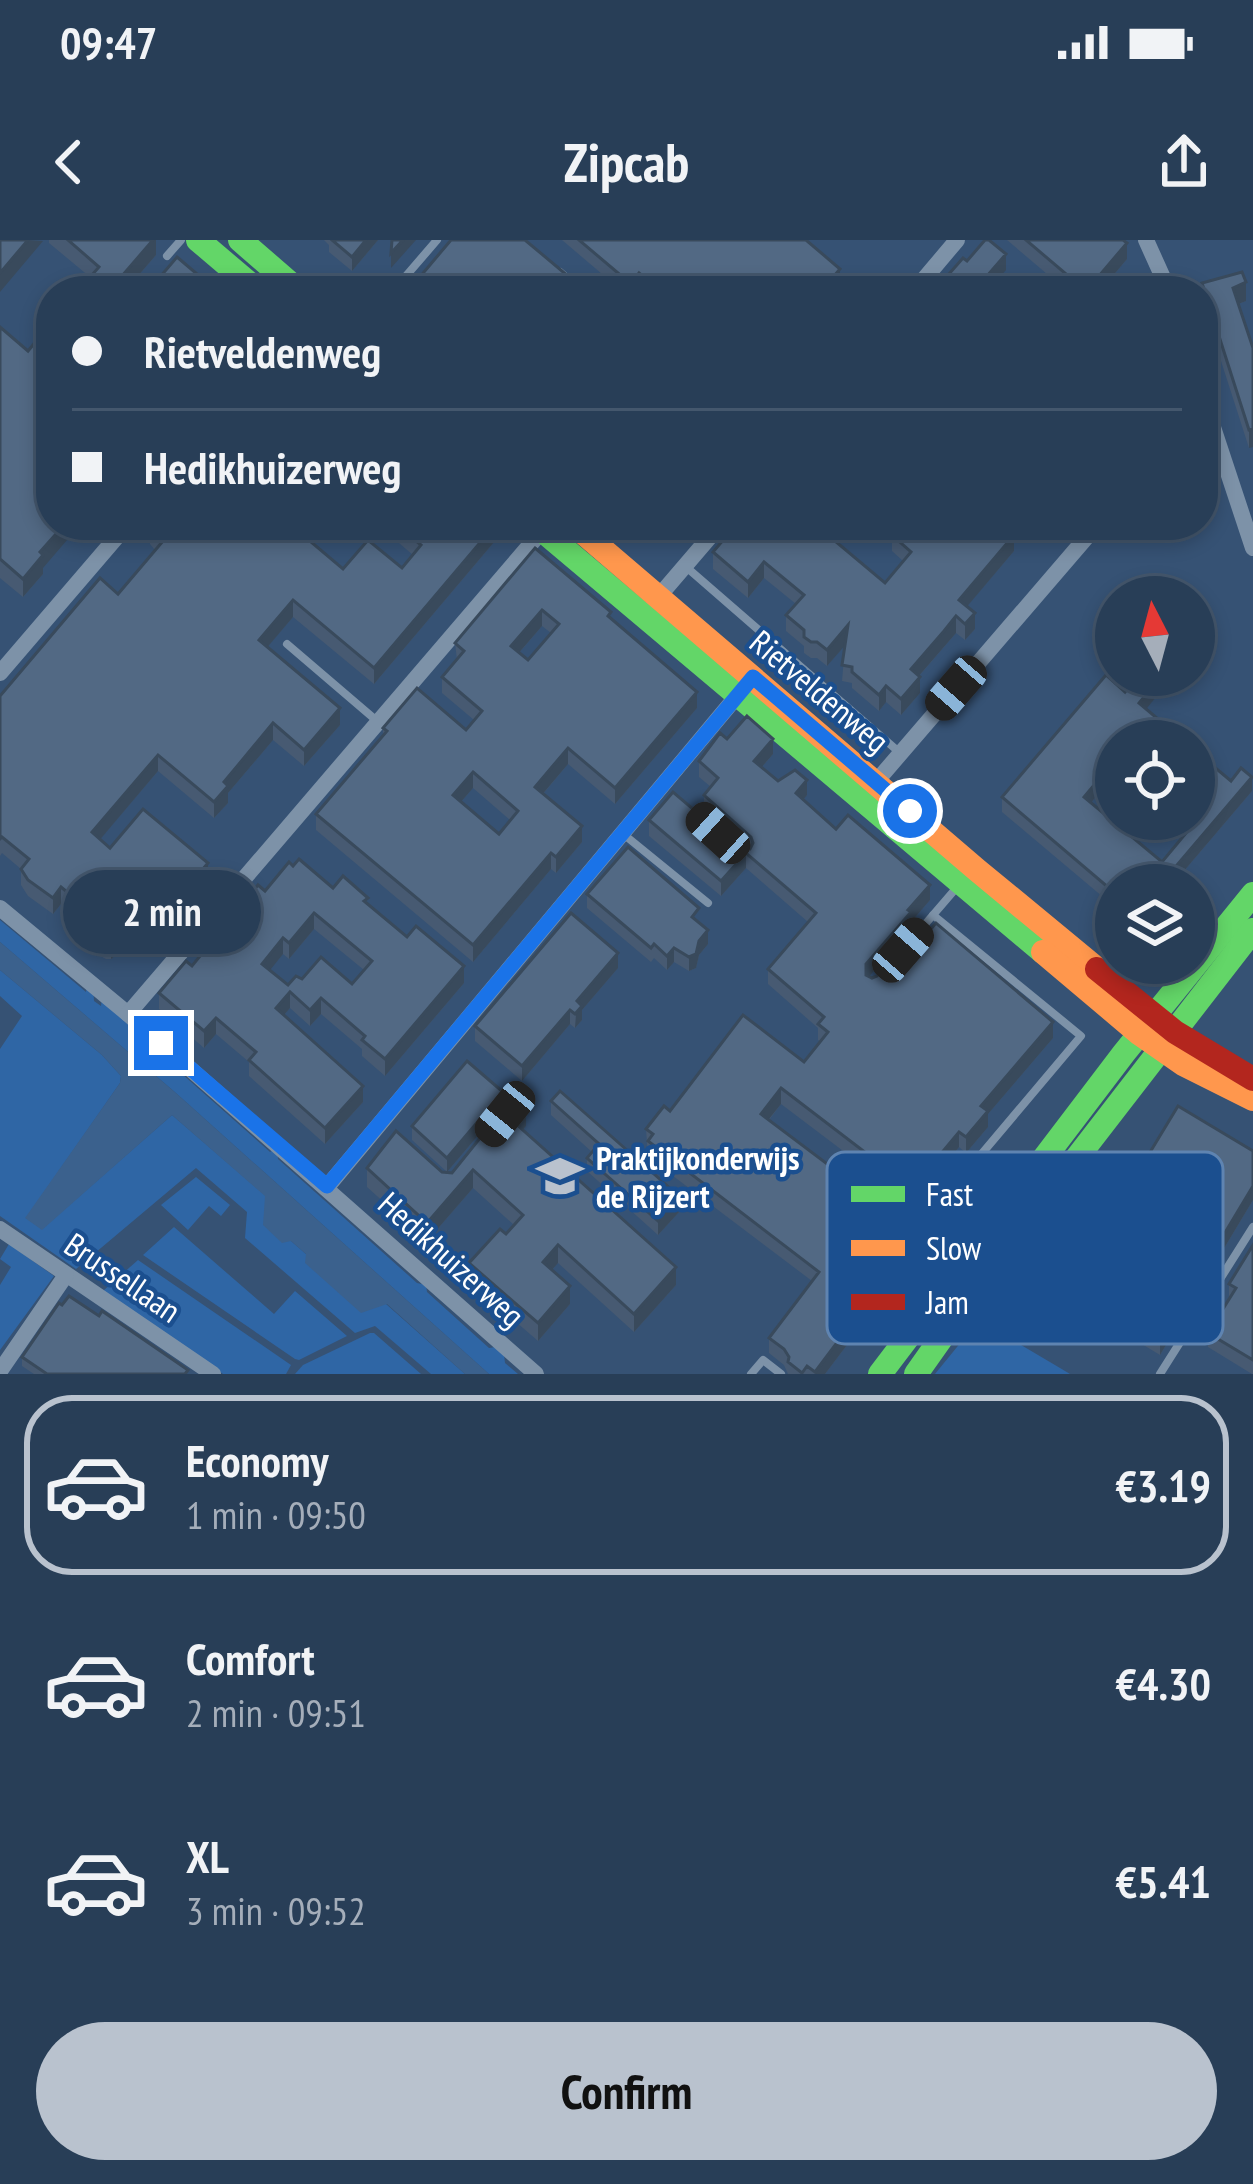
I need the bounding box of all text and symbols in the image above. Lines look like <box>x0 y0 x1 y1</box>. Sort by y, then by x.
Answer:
text: 09:47 <box>60 13 157 71</box>
text: Zipcab <box>564 127 689 197</box>
icon: back <box>36 129 102 195</box>
icon: share <box>1151 129 1217 195</box>
text: Rietveldenweg <box>144 322 381 380</box>
text: Hedikhuizerweg <box>144 438 401 496</box>
north arrow <box>1095 576 1215 696</box>
map controls <box>1095 576 1215 984</box>
street label: Rietveldenweg <box>742 620 898 762</box>
car <box>919 649 993 727</box>
button: locate <box>1095 720 1215 840</box>
route start <box>883 784 937 838</box>
car <box>679 796 757 870</box>
button: layers <box>1095 864 1215 984</box>
callout: 2 min <box>62 869 260 953</box>
text: 2 min <box>123 886 201 937</box>
car <box>866 911 940 989</box>
route end <box>134 1016 188 1070</box>
car <box>468 1075 542 1153</box>
place label: Praktijkonderwijs de Rijzert <box>596 1136 800 1217</box>
school or university icon: Praktijkonderwijs de Rijzert <box>535 1151 585 1201</box>
legend <box>827 1152 1223 1344</box>
text: Fast <box>926 1172 973 1215</box>
street label: Hedikhuizerweg <box>370 1182 534 1336</box>
street label: Brussellaan <box>57 1223 189 1331</box>
text: Slow <box>926 1226 982 1269</box>
text: Jam <box>925 1280 969 1323</box>
icon: car <box>42 1431 150 1539</box>
text: Economy <box>186 1431 329 1489</box>
text: €3.19 <box>1115 1456 1211 1514</box>
text: 1 min · 09:50 <box>186 1489 366 1540</box>
icon: car <box>42 1629 150 1737</box>
text: Comfort <box>186 1629 315 1687</box>
text: €4.30 <box>1115 1654 1211 1712</box>
text: 2 min · 09:51 <box>186 1687 366 1738</box>
icon: car <box>42 1827 150 1935</box>
text: XL <box>186 1827 229 1885</box>
text: €5.41 <box>1115 1852 1211 1910</box>
text: 3 min · 09:52 <box>186 1885 366 1936</box>
button: Confirm <box>36 2022 1217 2160</box>

